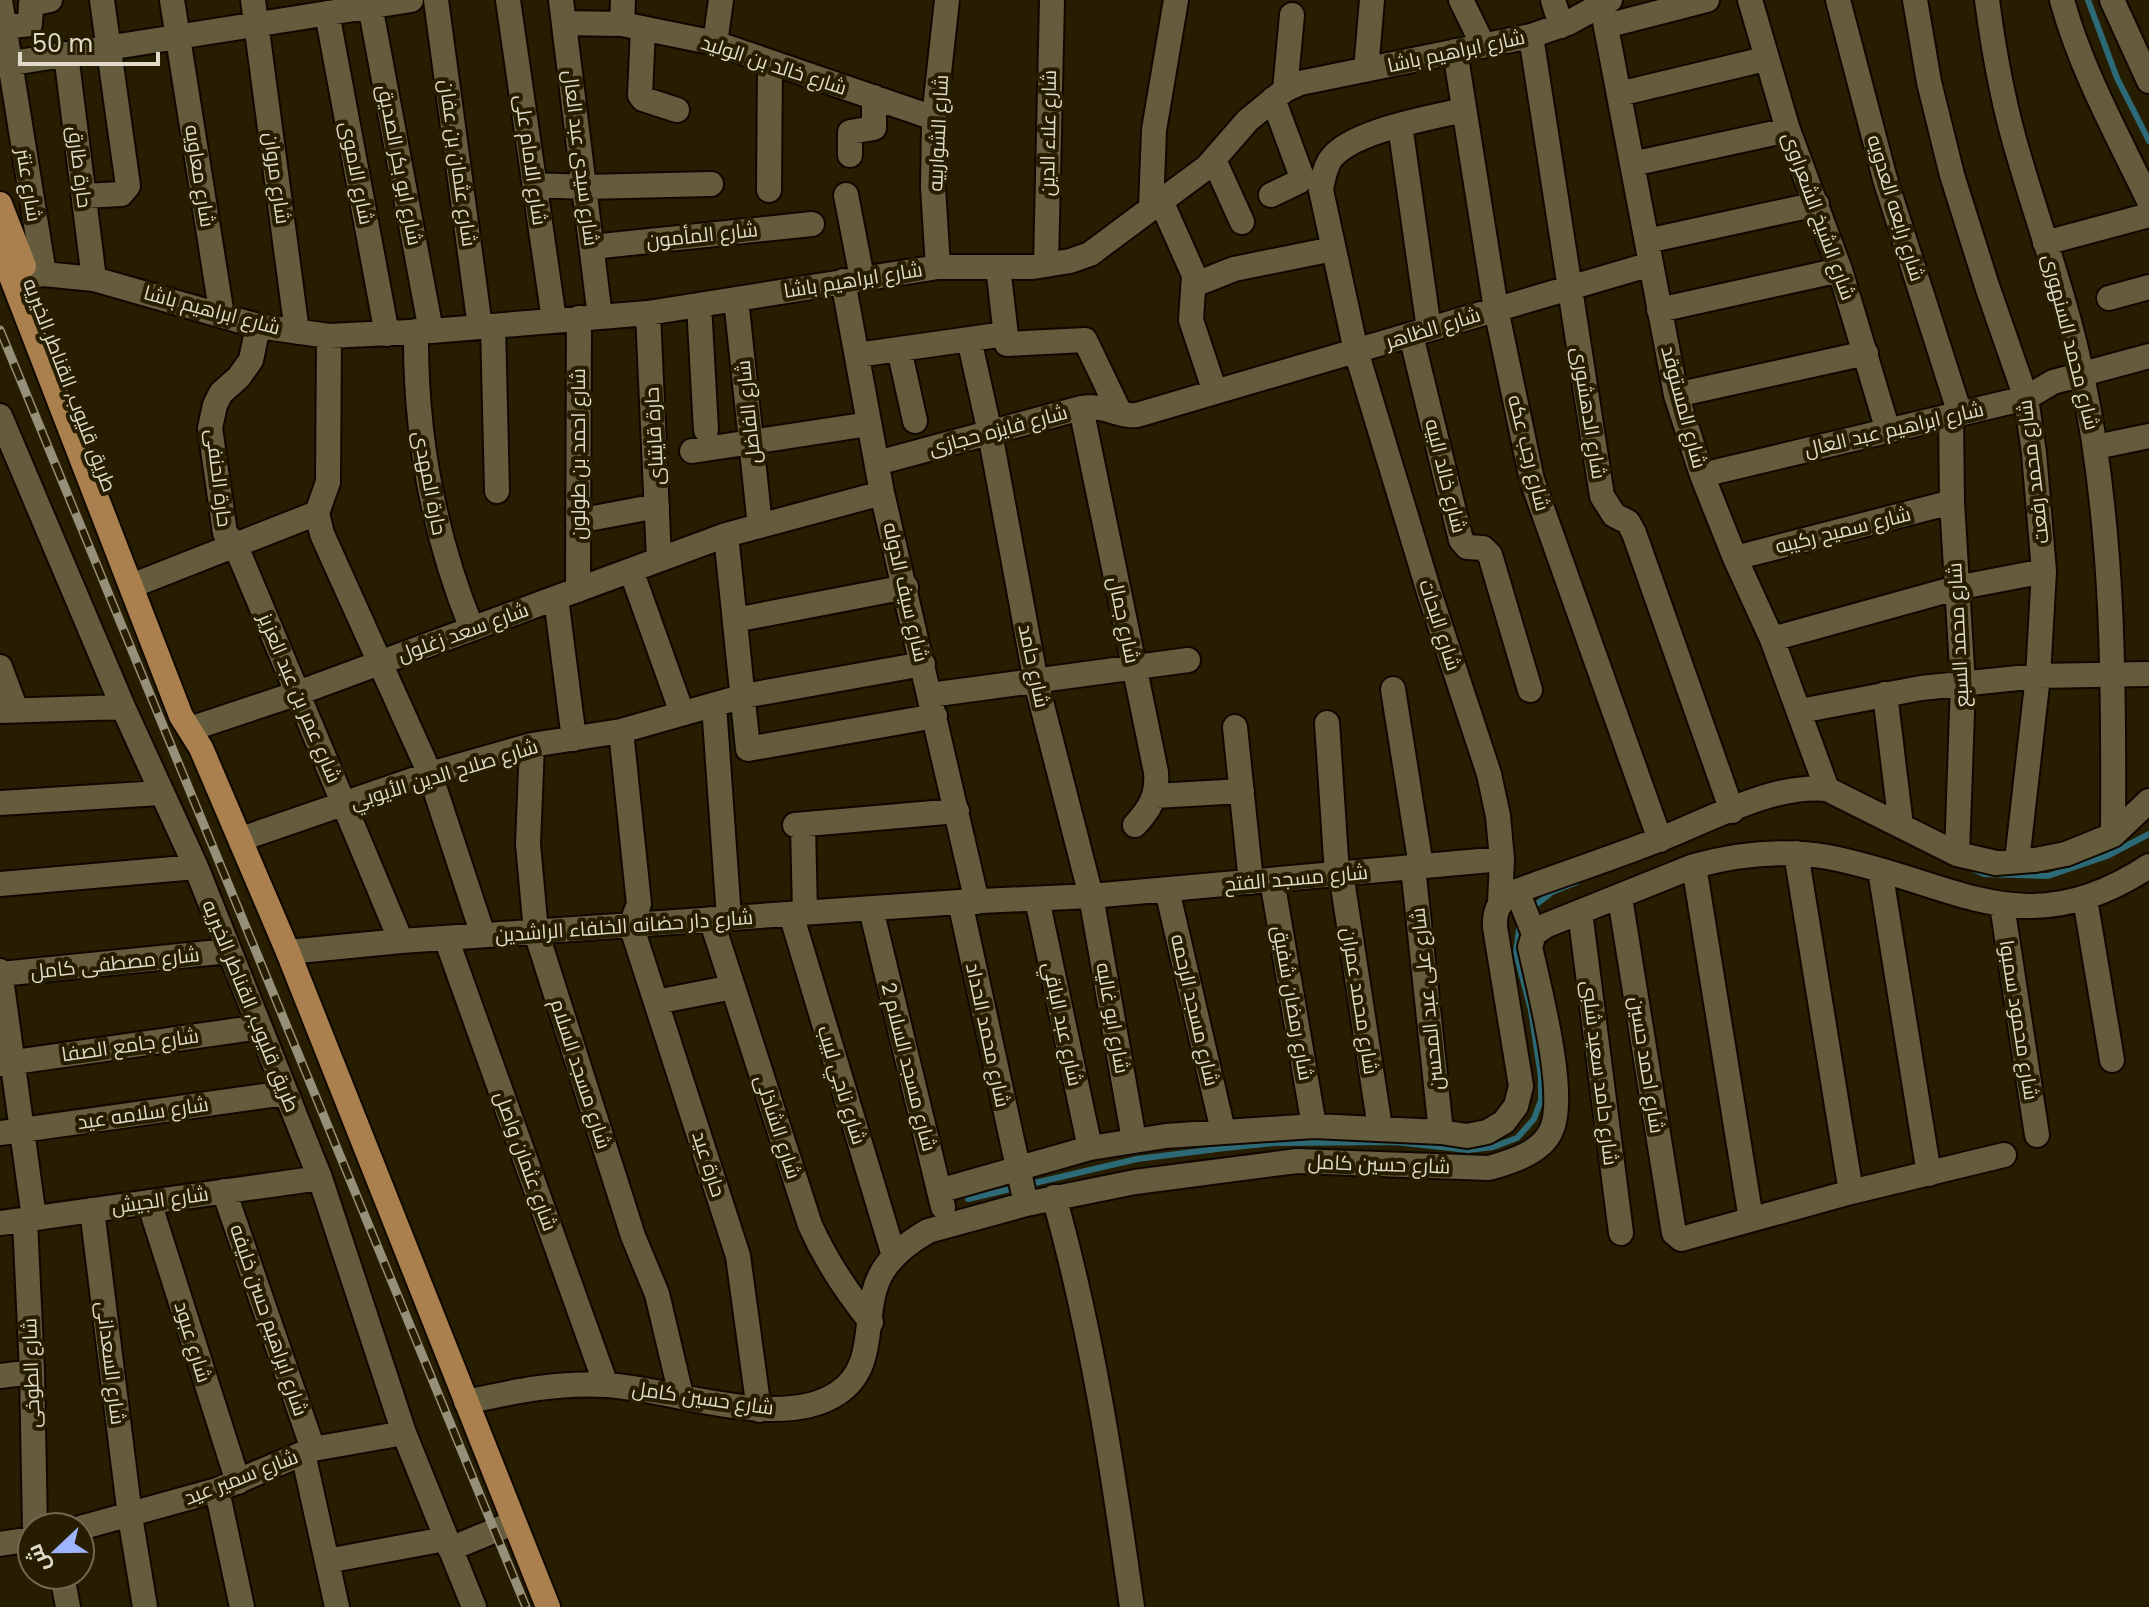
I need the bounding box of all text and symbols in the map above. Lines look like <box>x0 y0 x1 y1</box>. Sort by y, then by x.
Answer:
scale bar <box>20 16 158 66</box>
street label: شارع ابراهيم باشا <box>1385 23 1527 79</box>
text: 50 m <box>32 27 93 60</box>
street label: شارع خالد بن الوليد <box>697 28 851 102</box>
street label: شارع سيدى عبد العال <box>556 68 606 248</box>
street label: شارع علاء الدين <box>1033 70 1063 196</box>
street label: شارع الشواربيه <box>921 74 955 192</box>
street label: شارع عثمان بن عفان <box>432 78 484 248</box>
street label: شارع ابو بكر الصديق <box>371 82 429 248</box>
street label: شارع الامام على <box>508 93 554 227</box>
street label: شارع الاموى <box>333 119 381 227</box>
street label: شارع معاويه <box>178 123 222 229</box>
street label: حارة طارق <box>61 124 99 210</box>
street label: شارع الشيخ الشعراوى <box>1776 128 1862 304</box>
street label: شارع مروان <box>257 130 297 226</box>
street label: شارع رابعه العدويه <box>1860 131 1932 285</box>
street label: شارع عنتر <box>9 145 49 224</box>
street label: شارع المأمون <box>645 215 759 255</box>
street label: شارع محمد السنهورى <box>2036 251 2106 433</box>
street label: شارع ابراهيم باشا <box>782 255 924 305</box>
street label: طريق قليوب, القناطر الخيريه <box>16 274 124 496</box>
street label: شارع ابراهيم باشا <box>141 278 283 342</box>
street label: شارع الظاهر <box>1381 300 1484 356</box>
street label: شارع المستوقد <box>1654 343 1714 471</box>
street label: شارع الدهشورى <box>1565 345 1613 481</box>
street label: شارع الفاضل <box>729 359 767 465</box>
street label: شارع احمد بن طولون <box>564 368 592 540</box>
street label: حارة قايتباى <box>637 386 671 486</box>
street label: شارع رجب عكه <box>1501 392 1557 514</box>
street label: شارع ابراهيم عبد العال <box>1802 395 1986 463</box>
street label: شارع فايزه حجازى <box>925 398 1071 462</box>
street label: شارع محمد رفعت <box>2010 398 2056 546</box>
street label: شارع خالد البيه <box>1418 416 1474 536</box>
street label: حارة الحنفى <box>199 427 239 529</box>
street label: حارة المهدى <box>406 429 454 537</box>
street label: شارع سميح ركيبه <box>1772 500 1914 560</box>
street label: شارع سيف الدوله <box>876 519 936 665</box>
street label: شارع محمد السبع <box>1940 562 1976 708</box>
street label: شارع جمال <box>1101 574 1147 666</box>
street label: شارع البحات <box>1412 576 1468 674</box>
street label: شارع سعد زغلول <box>394 595 532 669</box>
street label: شارع عمر بن عبد العزيز <box>251 608 348 787</box>
street label: شارع حامد <box>1012 622 1056 710</box>
street label: شارع صلاح الدين الأيوبي <box>347 732 542 818</box>
street label: شارع مسجد الفتح <box>1223 858 1369 898</box>
street label: طريق قليوب, القناطر الخيريه <box>196 896 306 1116</box>
street label: شارع دار حضانه الخلفاء الراشدين <box>494 903 754 949</box>
street label: شارع على عبد المحسن <box>1403 906 1451 1092</box>
street label: شارع رمضان شفيق <box>1266 923 1320 1083</box>
street label: شارع محمد عمران <box>1335 925 1385 1077</box>
street label: شارع مسجد الرحمه <box>1164 931 1226 1089</box>
street label: شارع محمود سمبوا <box>1993 938 2045 1102</box>
street label: شارع مصطفى كامل <box>29 940 201 986</box>
street label: شارع عبد الباقي <box>1034 959 1090 1089</box>
street label: شارع محمد الحداد <box>959 960 1017 1110</box>
street label: شارع ابو غاليه <box>1089 960 1137 1076</box>
street label: شارع حامد سعيد شلبى <box>1575 979 1625 1167</box>
street label: شارع مسجد السلام 2 <box>874 980 944 1154</box>
street label: شارع مسجد السلام <box>544 995 618 1153</box>
street label: شارع احمد حسين <box>1622 995 1672 1135</box>
street label: شارع جامع الصفا <box>59 1021 201 1069</box>
street label: شارع ناجي لبيب <box>809 1022 873 1149</box>
street label: شارع الشاذلى <box>748 1071 808 1183</box>
street label: شارع عثمان واصل <box>488 1087 564 1235</box>
street label: شارع سلامه عيد <box>76 1090 210 1136</box>
street label: حارة عيد <box>685 1127 733 1201</box>
street label: شارع حسين كامل <box>1307 1148 1451 1180</box>
street label: شارع الجيش <box>110 1179 210 1221</box>
street label: شارع ابراهيم حسن خليفه <box>223 1220 315 1420</box>
street label: شارع عبود <box>167 1298 219 1386</box>
street label: شارع السعدانى <box>90 1300 132 1426</box>
street label: شارع الطوخى <box>15 1317 47 1429</box>
street label: شارع حسين كامل <box>630 1374 776 1422</box>
street label: شارع سمير عيد <box>180 1442 302 1512</box>
north arrow <box>16 1511 96 1591</box>
text: ش <box>18 1539 58 1577</box>

